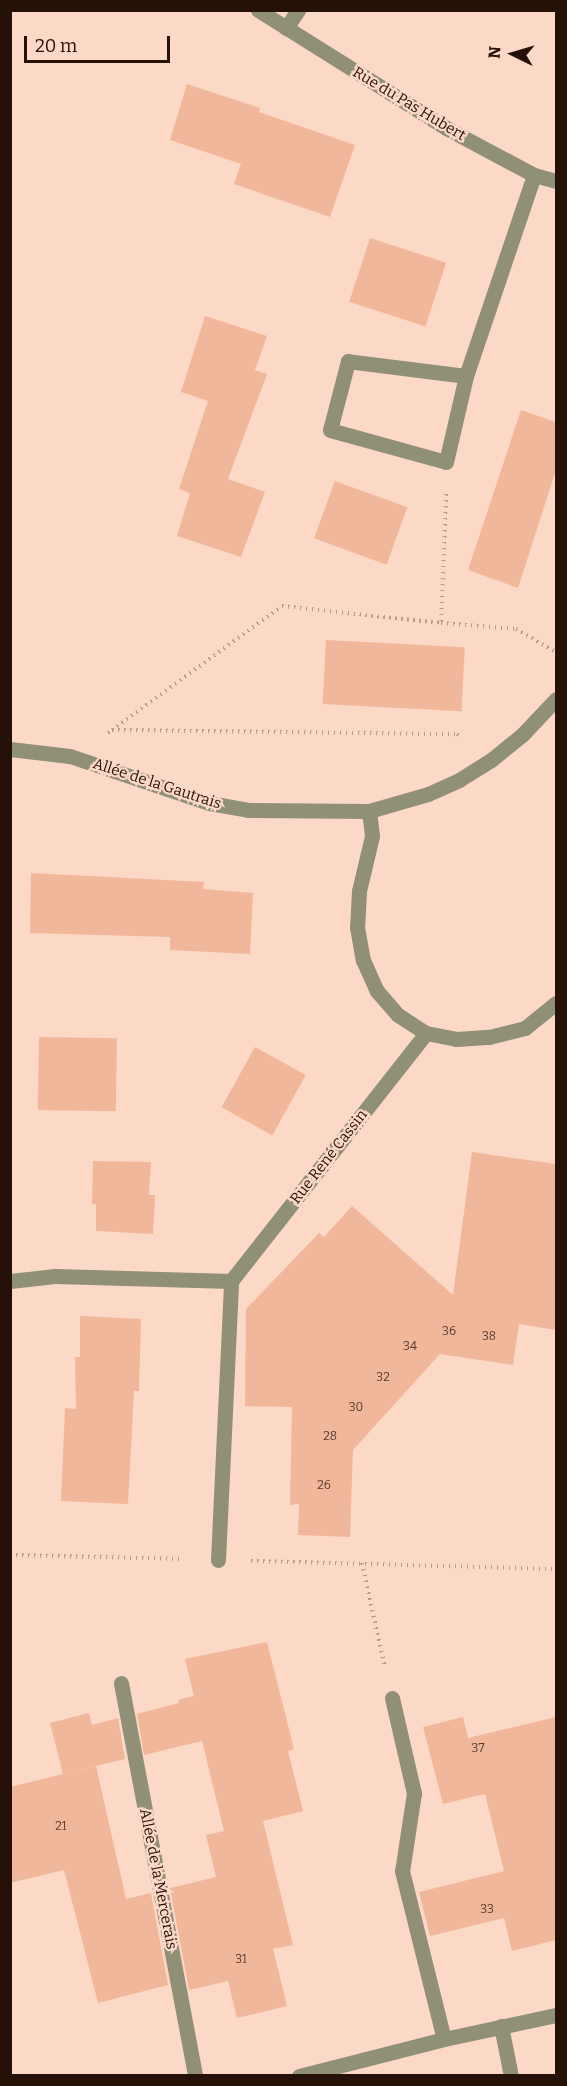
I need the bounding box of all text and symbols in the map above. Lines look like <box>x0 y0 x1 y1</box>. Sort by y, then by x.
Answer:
scale bar <box>27 24 172 62</box>
north arrow <box>483 24 543 84</box>
text: 20 m <box>35 35 77 57</box>
text: N <box>485 45 505 59</box>
street label: Rue du Pas Hubert <box>349 63 469 145</box>
street label: Allée de la Gautrais <box>91 755 223 813</box>
street label: Rue René Cassin <box>287 1106 371 1208</box>
house number: 36 <box>442 1325 456 1339</box>
house number: 38 <box>482 1330 496 1344</box>
house number: 34 <box>403 1340 417 1354</box>
house number: 32 <box>376 1371 390 1385</box>
house number: 30 <box>349 1401 363 1415</box>
house number: 28 <box>323 1430 337 1444</box>
house number: 26 <box>317 1479 331 1493</box>
house number: 37 <box>472 1742 484 1756</box>
street label: Allée de la Mercerais <box>136 1807 180 1951</box>
house number: 21 <box>55 1820 67 1834</box>
house number: 33 <box>480 1903 494 1917</box>
house number: 31 <box>235 1953 247 1967</box>

